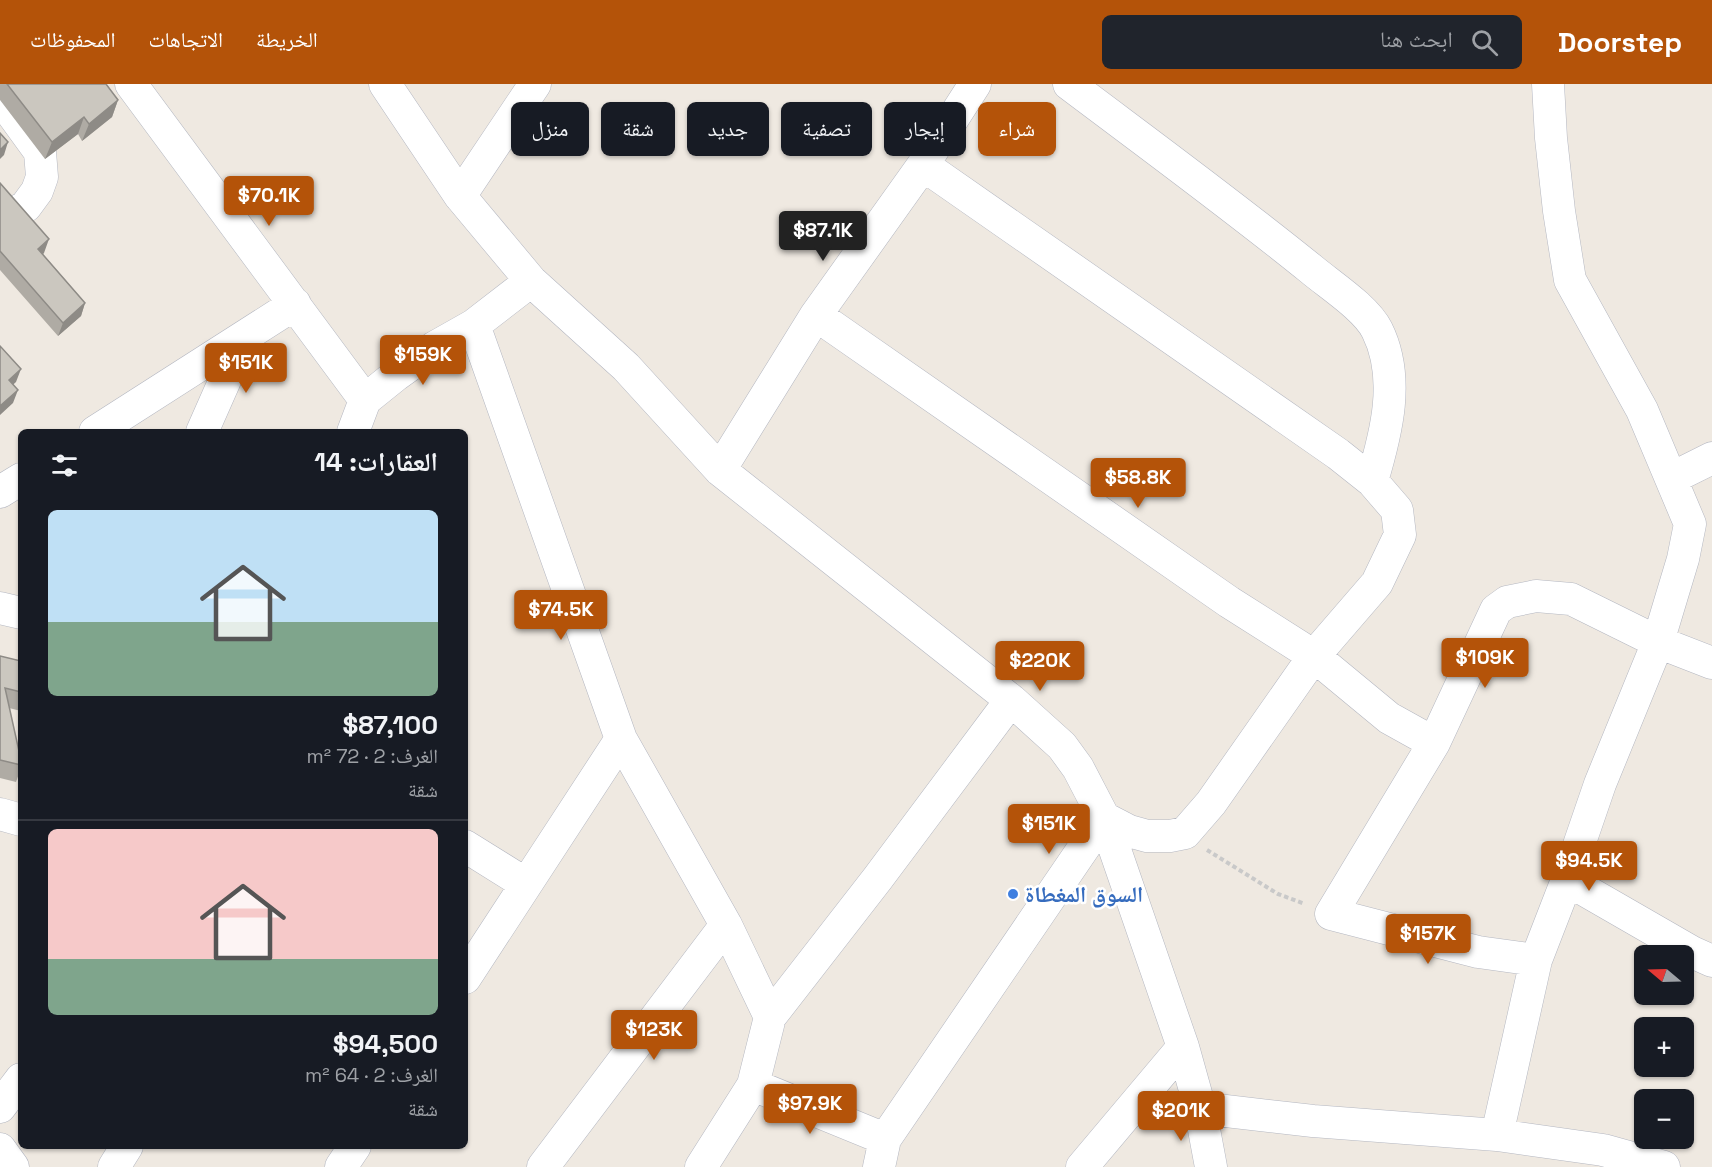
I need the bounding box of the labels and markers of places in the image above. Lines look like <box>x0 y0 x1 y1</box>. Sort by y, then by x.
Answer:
pin: $70.1K <box>220 176 318 227</box>
pin: $87.1K <box>774 211 872 262</box>
pin: $159K <box>381 335 465 386</box>
pin: $151K <box>204 343 288 394</box>
pin: $58.8K <box>1089 458 1187 509</box>
pin: $74.5K <box>512 590 610 641</box>
pin: $109K <box>1443 638 1527 689</box>
pin: $220K <box>998 641 1082 692</box>
pin: $151K <box>1007 804 1091 855</box>
pin: $94.5K <box>1540 841 1638 892</box>
place label: السوق المغطاة <box>1025 880 1143 908</box>
marker: السوق المغطاة <box>1006 887 1020 901</box>
pin: $157K <box>1386 914 1470 965</box>
pin: $123K <box>612 1010 696 1061</box>
pin: $97.9K <box>761 1084 859 1135</box>
pin: $201K <box>1139 1091 1223 1142</box>

